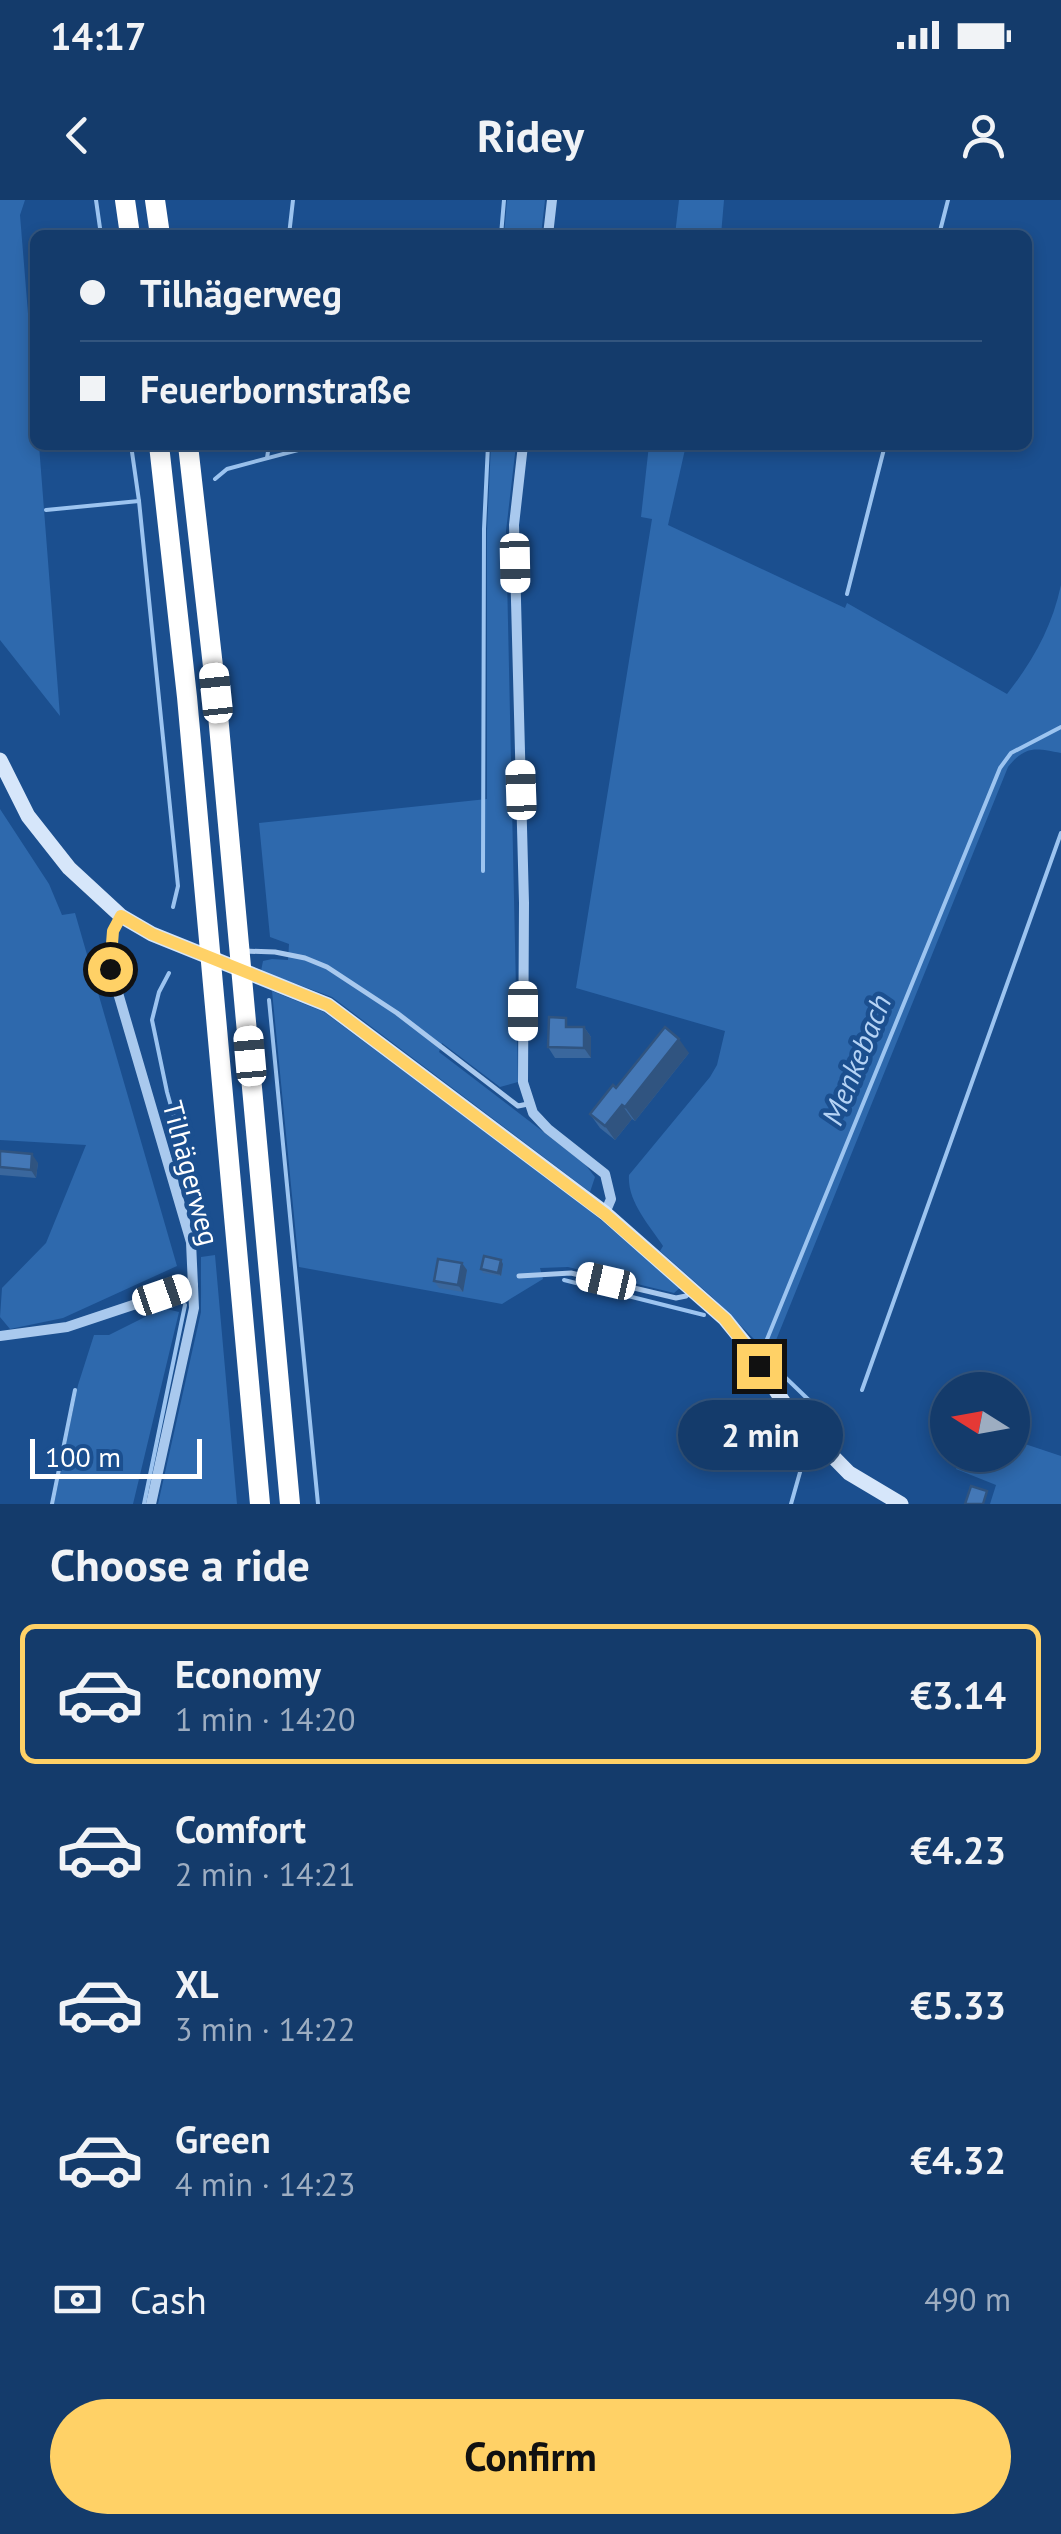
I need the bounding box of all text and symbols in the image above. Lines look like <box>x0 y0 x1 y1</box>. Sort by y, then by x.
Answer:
text: 14:17 <box>50 11 146 60</box>
text: Ridey <box>477 106 584 164</box>
icon: back <box>50 108 105 163</box>
icon: person <box>956 108 1011 163</box>
text: Tilhägerweg <box>140 268 342 317</box>
text: Feuerbornstraße <box>140 364 411 413</box>
car <box>499 533 531 593</box>
car <box>198 662 234 724</box>
car <box>505 759 537 821</box>
route start <box>88 947 133 992</box>
car <box>508 981 538 1041</box>
water label: Menkebach <box>812 988 899 1130</box>
car <box>232 1025 268 1087</box>
street label: Tilhägerweg <box>154 1096 229 1249</box>
car <box>573 1260 639 1302</box>
car <box>129 1271 195 1319</box>
route end <box>737 1344 782 1389</box>
north arrow <box>930 1372 1030 1472</box>
map controls <box>930 1372 1030 1472</box>
callout: 2 min <box>676 1401 842 1471</box>
text: 2 min <box>721 1414 800 1456</box>
scale bar <box>30 1434 202 1478</box>
text: 100 m <box>45 1438 121 1475</box>
text: Choose a ride <box>50 1535 310 1593</box>
icon: car <box>55 1649 145 1739</box>
text: Economy <box>175 1649 321 1698</box>
text: €3.14 <box>910 1670 1006 1719</box>
text: 1 min · 14:20 <box>175 1698 355 1740</box>
icon: car <box>55 1804 145 1894</box>
text: Comfort <box>175 1804 306 1853</box>
text: €4.23 <box>910 1825 1006 1874</box>
text: 2 min · 14:21 <box>175 1853 355 1895</box>
icon: car <box>55 1959 145 2049</box>
text: XL <box>175 1959 219 2008</box>
text: €5.33 <box>910 1980 1006 2029</box>
text: 3 min · 14:22 <box>175 2008 355 2050</box>
icon: car <box>55 2114 145 2204</box>
text: Green <box>175 2114 271 2163</box>
text: €4.32 <box>910 2135 1006 2184</box>
text: 4 min · 14:23 <box>175 2163 355 2205</box>
icon: cash <box>50 2272 105 2327</box>
text: Cash <box>130 2275 207 2324</box>
text: 490 m <box>924 2278 1011 2320</box>
button: Confirm <box>50 2399 1011 2514</box>

